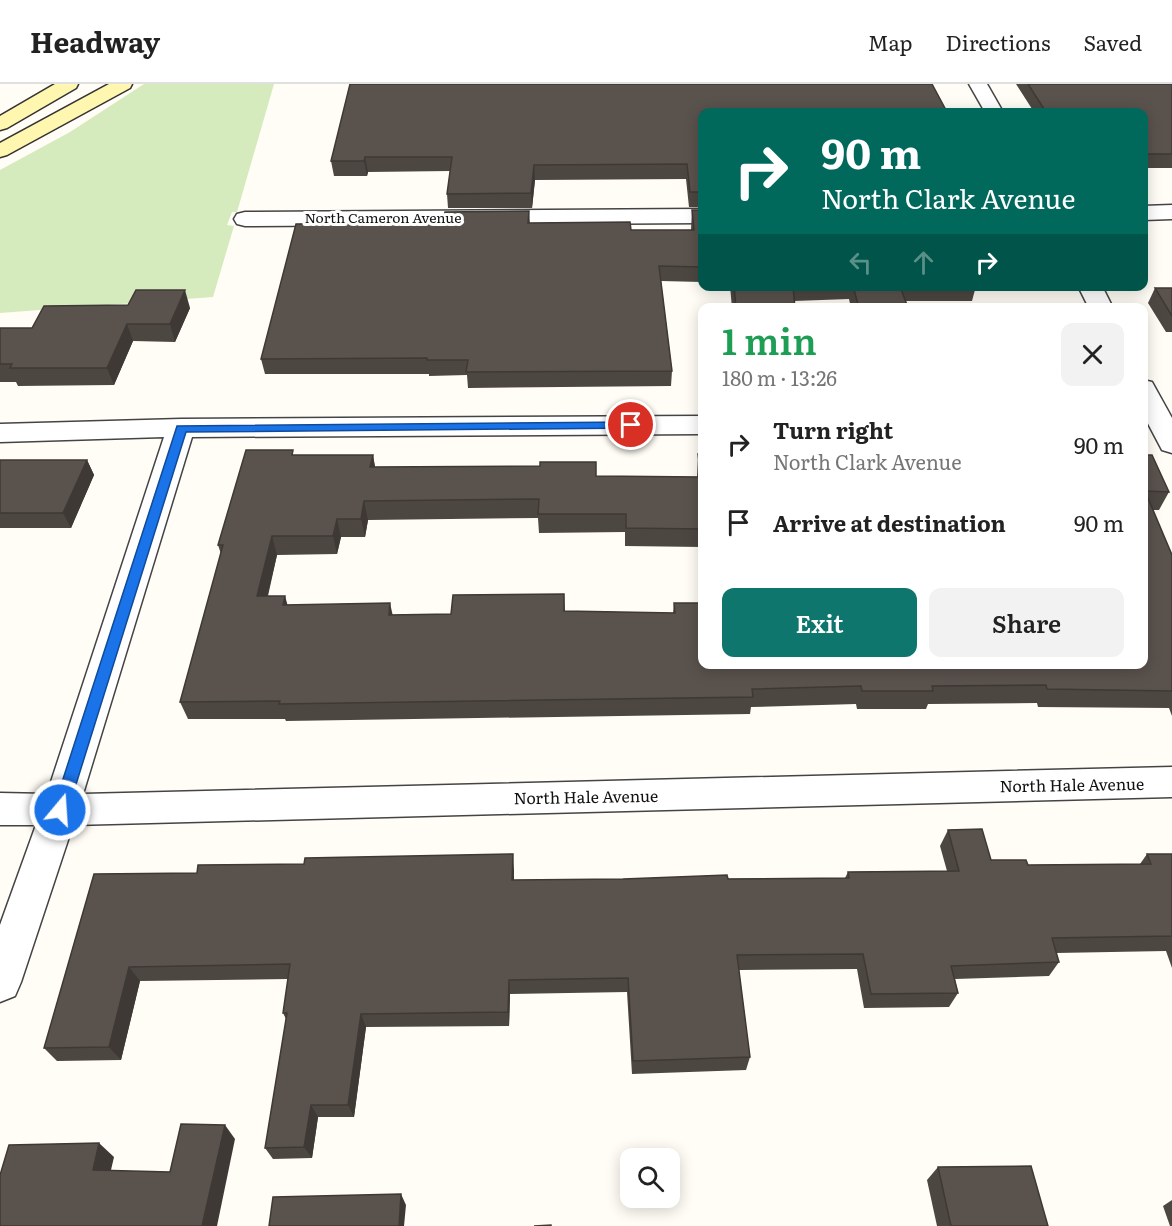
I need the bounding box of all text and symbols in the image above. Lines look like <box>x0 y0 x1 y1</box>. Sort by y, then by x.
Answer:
text: Headway <box>30 20 160 62</box>
text: Map <box>868 26 913 57</box>
text: Directions <box>946 26 1051 57</box>
text: Saved <box>1084 26 1142 57</box>
text: 90 m <box>821 120 921 182</box>
icon: right <box>722 132 800 210</box>
text: North Clark Avenue <box>821 177 1076 217</box>
street label: North Cameron Avenue <box>305 207 461 227</box>
icon: left <box>844 246 877 279</box>
icon: ahead <box>907 246 940 279</box>
icon: right <box>970 246 1003 279</box>
text: 1 min <box>722 313 817 366</box>
button: close <box>1061 323 1124 386</box>
text: 180 m · 13:26 <box>722 362 837 392</box>
pin <box>605 399 656 450</box>
icon: arrive <box>614 408 647 441</box>
text: Turn right <box>773 413 893 446</box>
icon: right <box>722 428 755 461</box>
text: 90 m <box>1074 428 1124 461</box>
text: North Clark Avenue <box>773 446 962 476</box>
icon: arrive <box>722 506 755 539</box>
text: Arrive at destination <box>773 506 1006 539</box>
text: 90 m <box>1074 506 1124 539</box>
button: Exit <box>722 588 917 657</box>
button: Share <box>929 588 1124 657</box>
street label: North Hale Avenue <box>1000 771 1144 797</box>
position arrow <box>28 778 92 842</box>
street label: North Hale Avenue <box>514 783 658 809</box>
map controls <box>620 1148 680 1208</box>
button: search <box>620 1148 680 1208</box>

